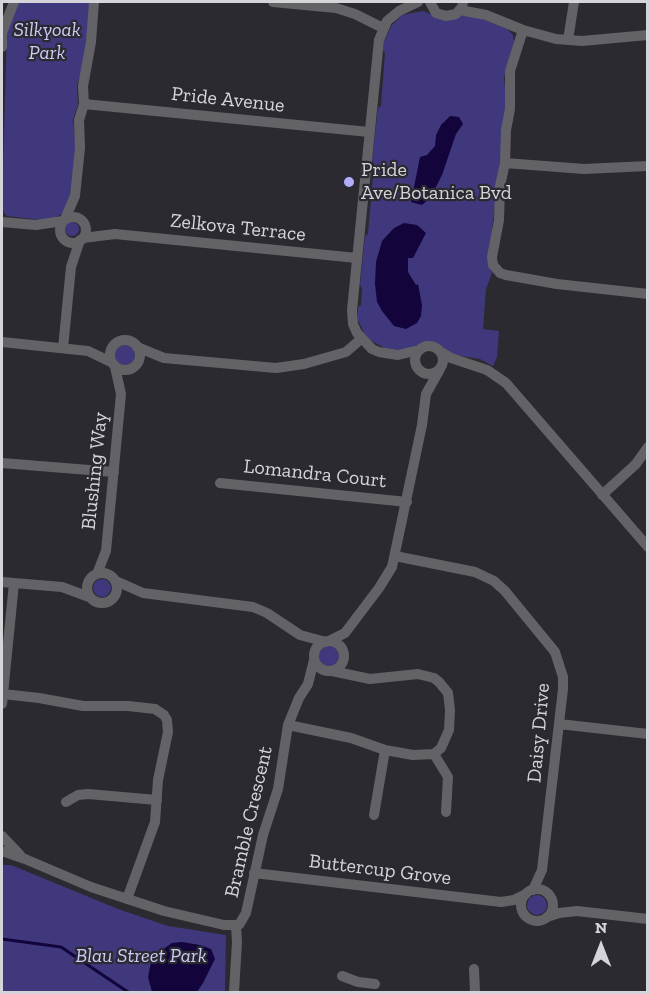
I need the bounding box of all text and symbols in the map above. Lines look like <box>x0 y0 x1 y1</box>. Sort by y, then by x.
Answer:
park label: Silkyoak Park <box>13 18 81 65</box>
street label: Pride Avenue <box>170 82 286 118</box>
place label: Pride Ave/Botanica Bvd <box>361 158 512 205</box>
marker: Pride Ave/Botanica Bvd <box>342 175 356 189</box>
street label: Zelkova Terrace <box>169 209 307 247</box>
street label: Blushing Way <box>77 411 113 531</box>
street label: Lomandra Court <box>242 455 388 493</box>
street label: Daisy Drive <box>523 682 555 784</box>
street label: Bramble Crescent <box>220 744 278 900</box>
street label: Buttercup Grove <box>307 849 453 891</box>
north arrow <box>571 916 631 976</box>
text: N <box>595 918 607 937</box>
park label: Blau Street Park <box>75 944 207 968</box>

